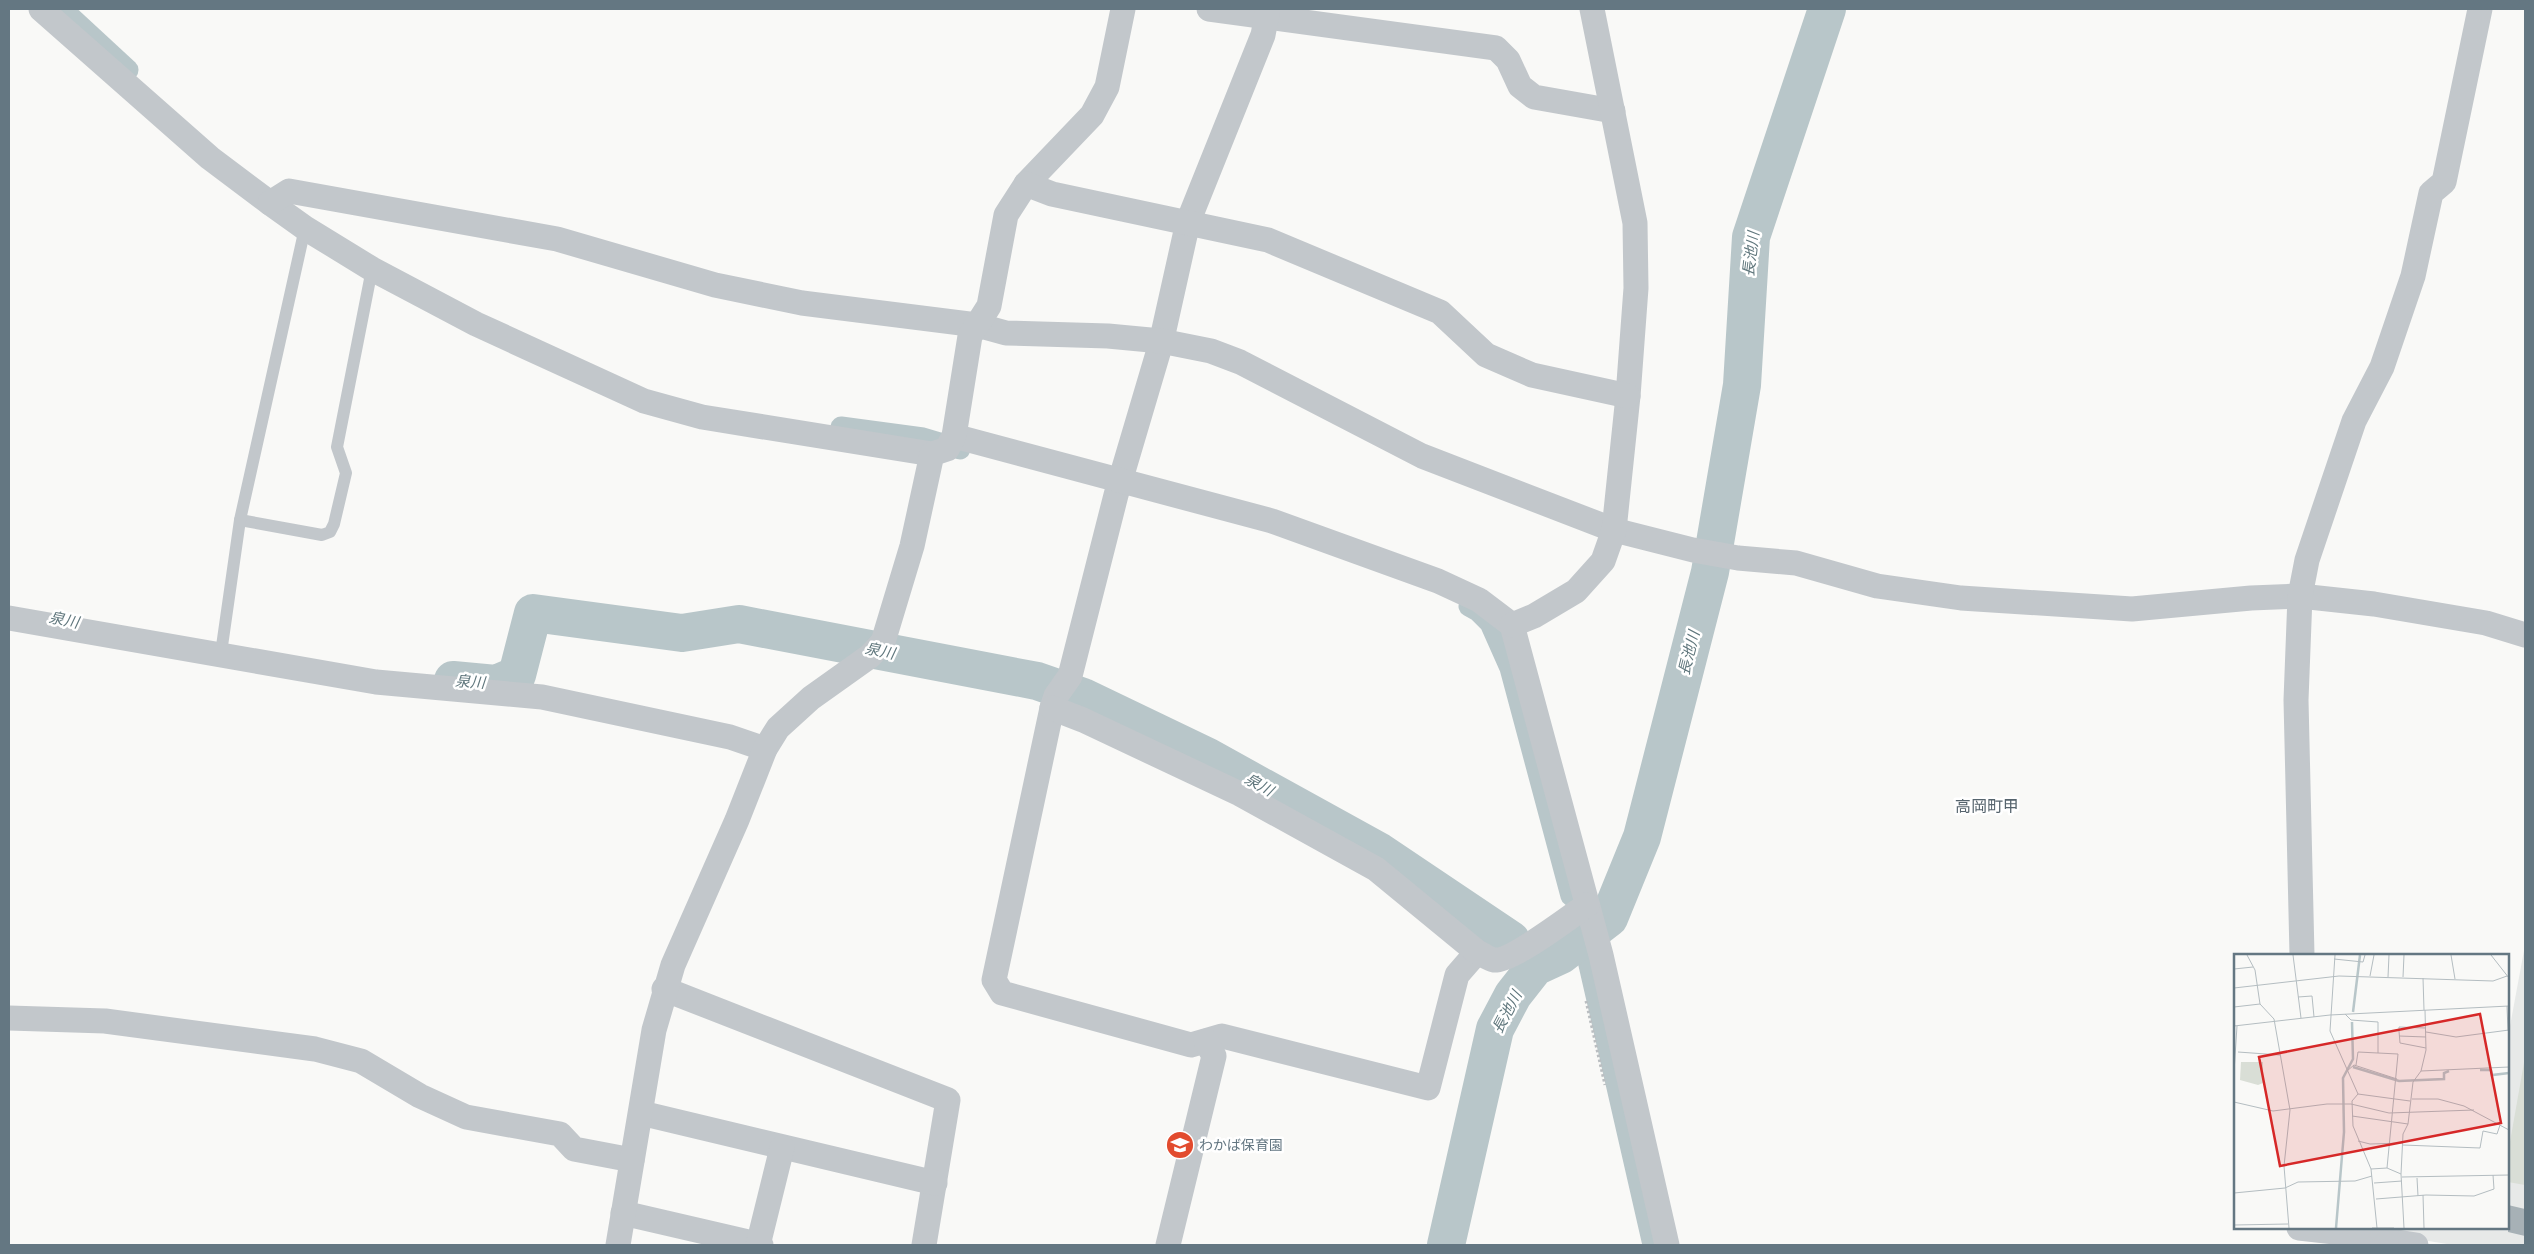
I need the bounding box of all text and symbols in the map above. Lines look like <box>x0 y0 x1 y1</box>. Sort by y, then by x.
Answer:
water label: 長池川 <box>1739 229 1763 277</box>
water label: 泉川 <box>48 608 82 632</box>
water label: 長池川 <box>1675 627 1704 677</box>
water label: 泉川 <box>864 639 898 663</box>
water label: 泉川 <box>454 672 488 692</box>
water label: 泉川 <box>1242 770 1278 801</box>
district label: 高岡町甲 <box>1955 797 2019 816</box>
inset map <box>2234 954 2509 1229</box>
water label: 長池川 <box>1488 986 1526 1036</box>
school or university icon: わかば保育園 <box>1165 1130 1195 1160</box>
place label: わかば保育園 <box>1199 1137 1283 1154</box>

